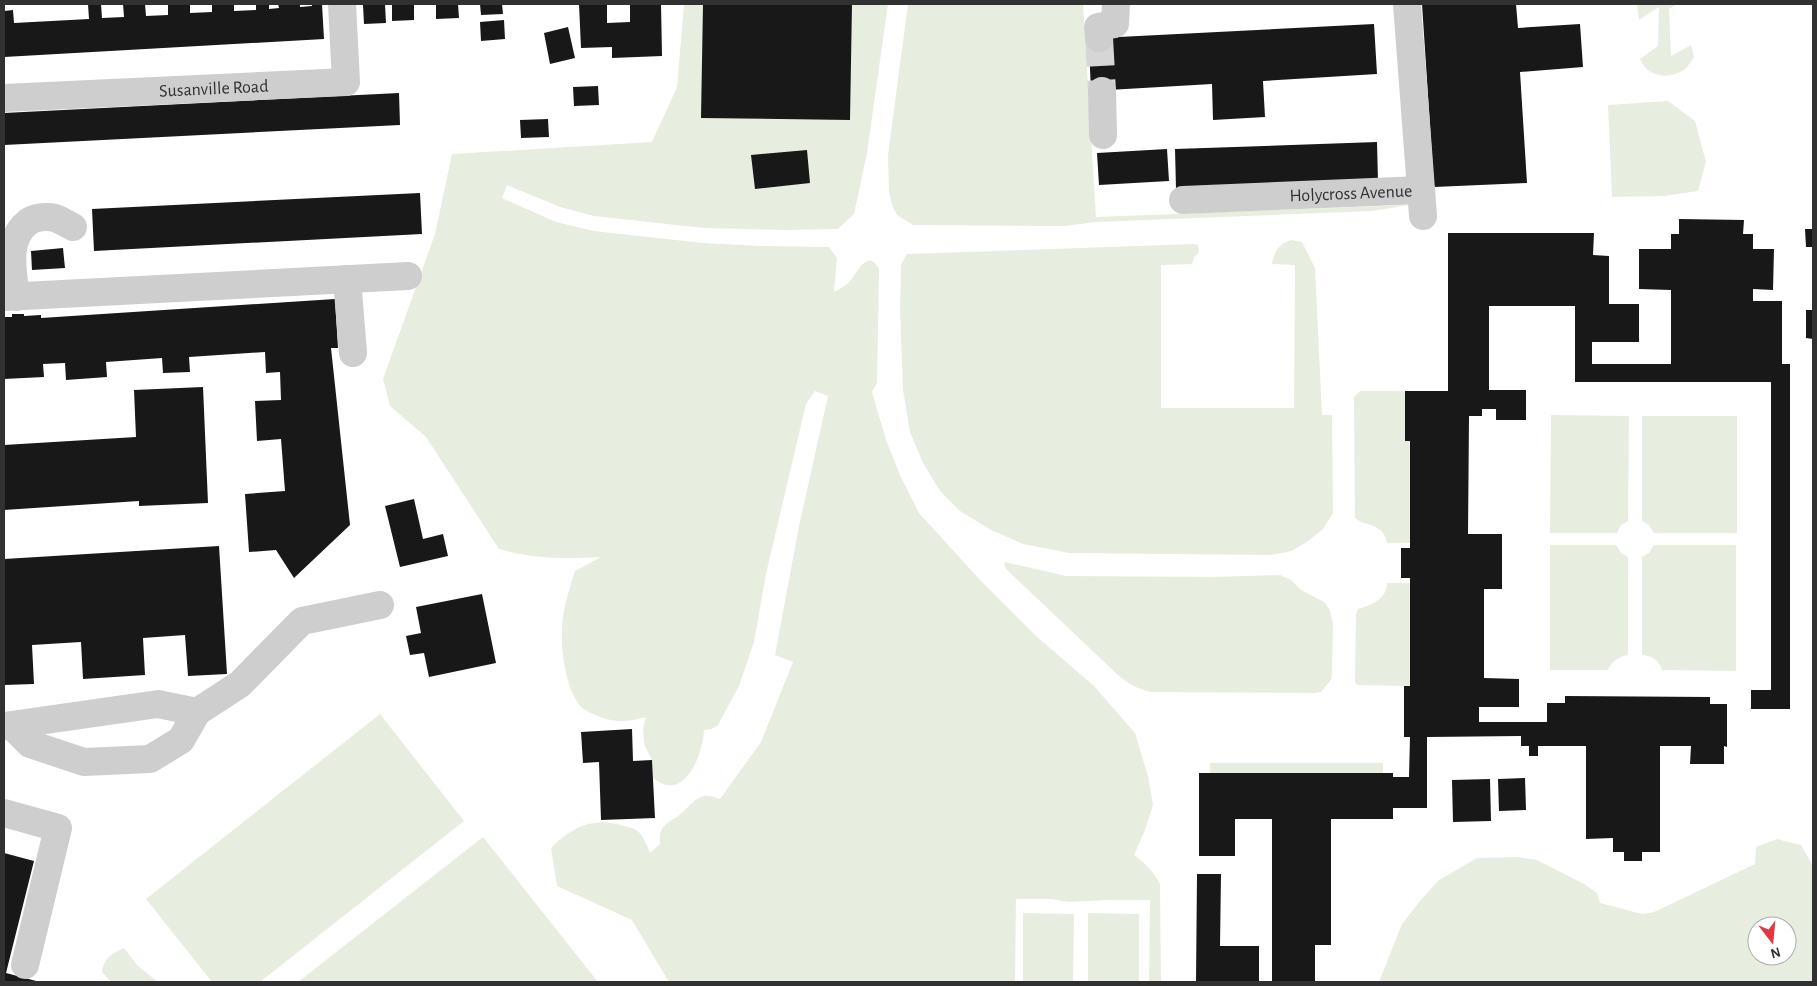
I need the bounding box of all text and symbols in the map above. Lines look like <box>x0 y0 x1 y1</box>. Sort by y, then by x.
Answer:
street label: Susanville Road <box>159 78 269 101</box>
street label: Holycross Avenue <box>1289 182 1413 206</box>
north arrow <box>1747 916 1797 966</box>
text: N <box>1769 944 1782 961</box>

